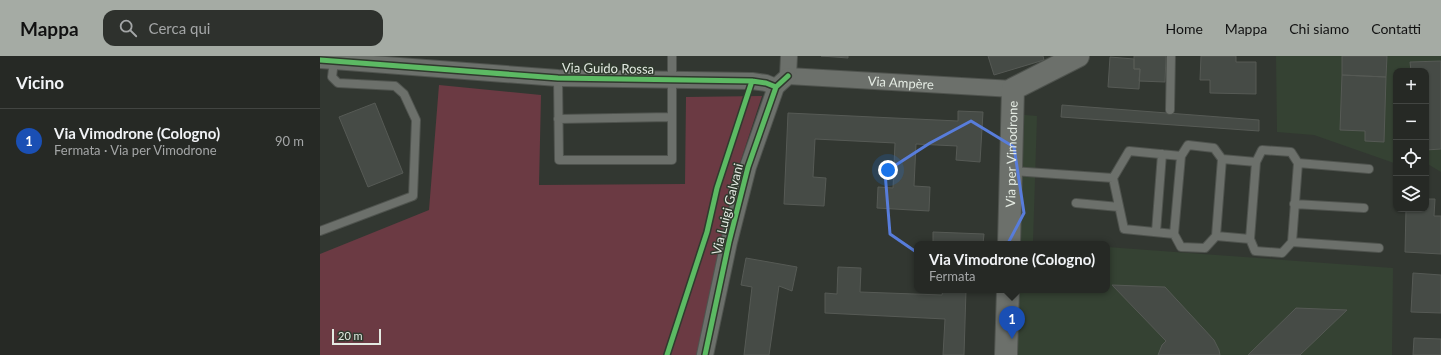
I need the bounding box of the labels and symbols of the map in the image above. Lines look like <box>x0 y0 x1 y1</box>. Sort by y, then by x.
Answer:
street label: Via Guido Rossa <box>562 59 654 77</box>
street label: Via Ampère <box>867 73 934 92</box>
street label: Via per Vimodrone <box>1002 100 1021 207</box>
your location <box>878 160 898 180</box>
street label: Via Luigi Galvani <box>708 161 746 257</box>
pin: 1 <box>999 306 1025 339</box>
scale bar <box>332 327 381 346</box>

